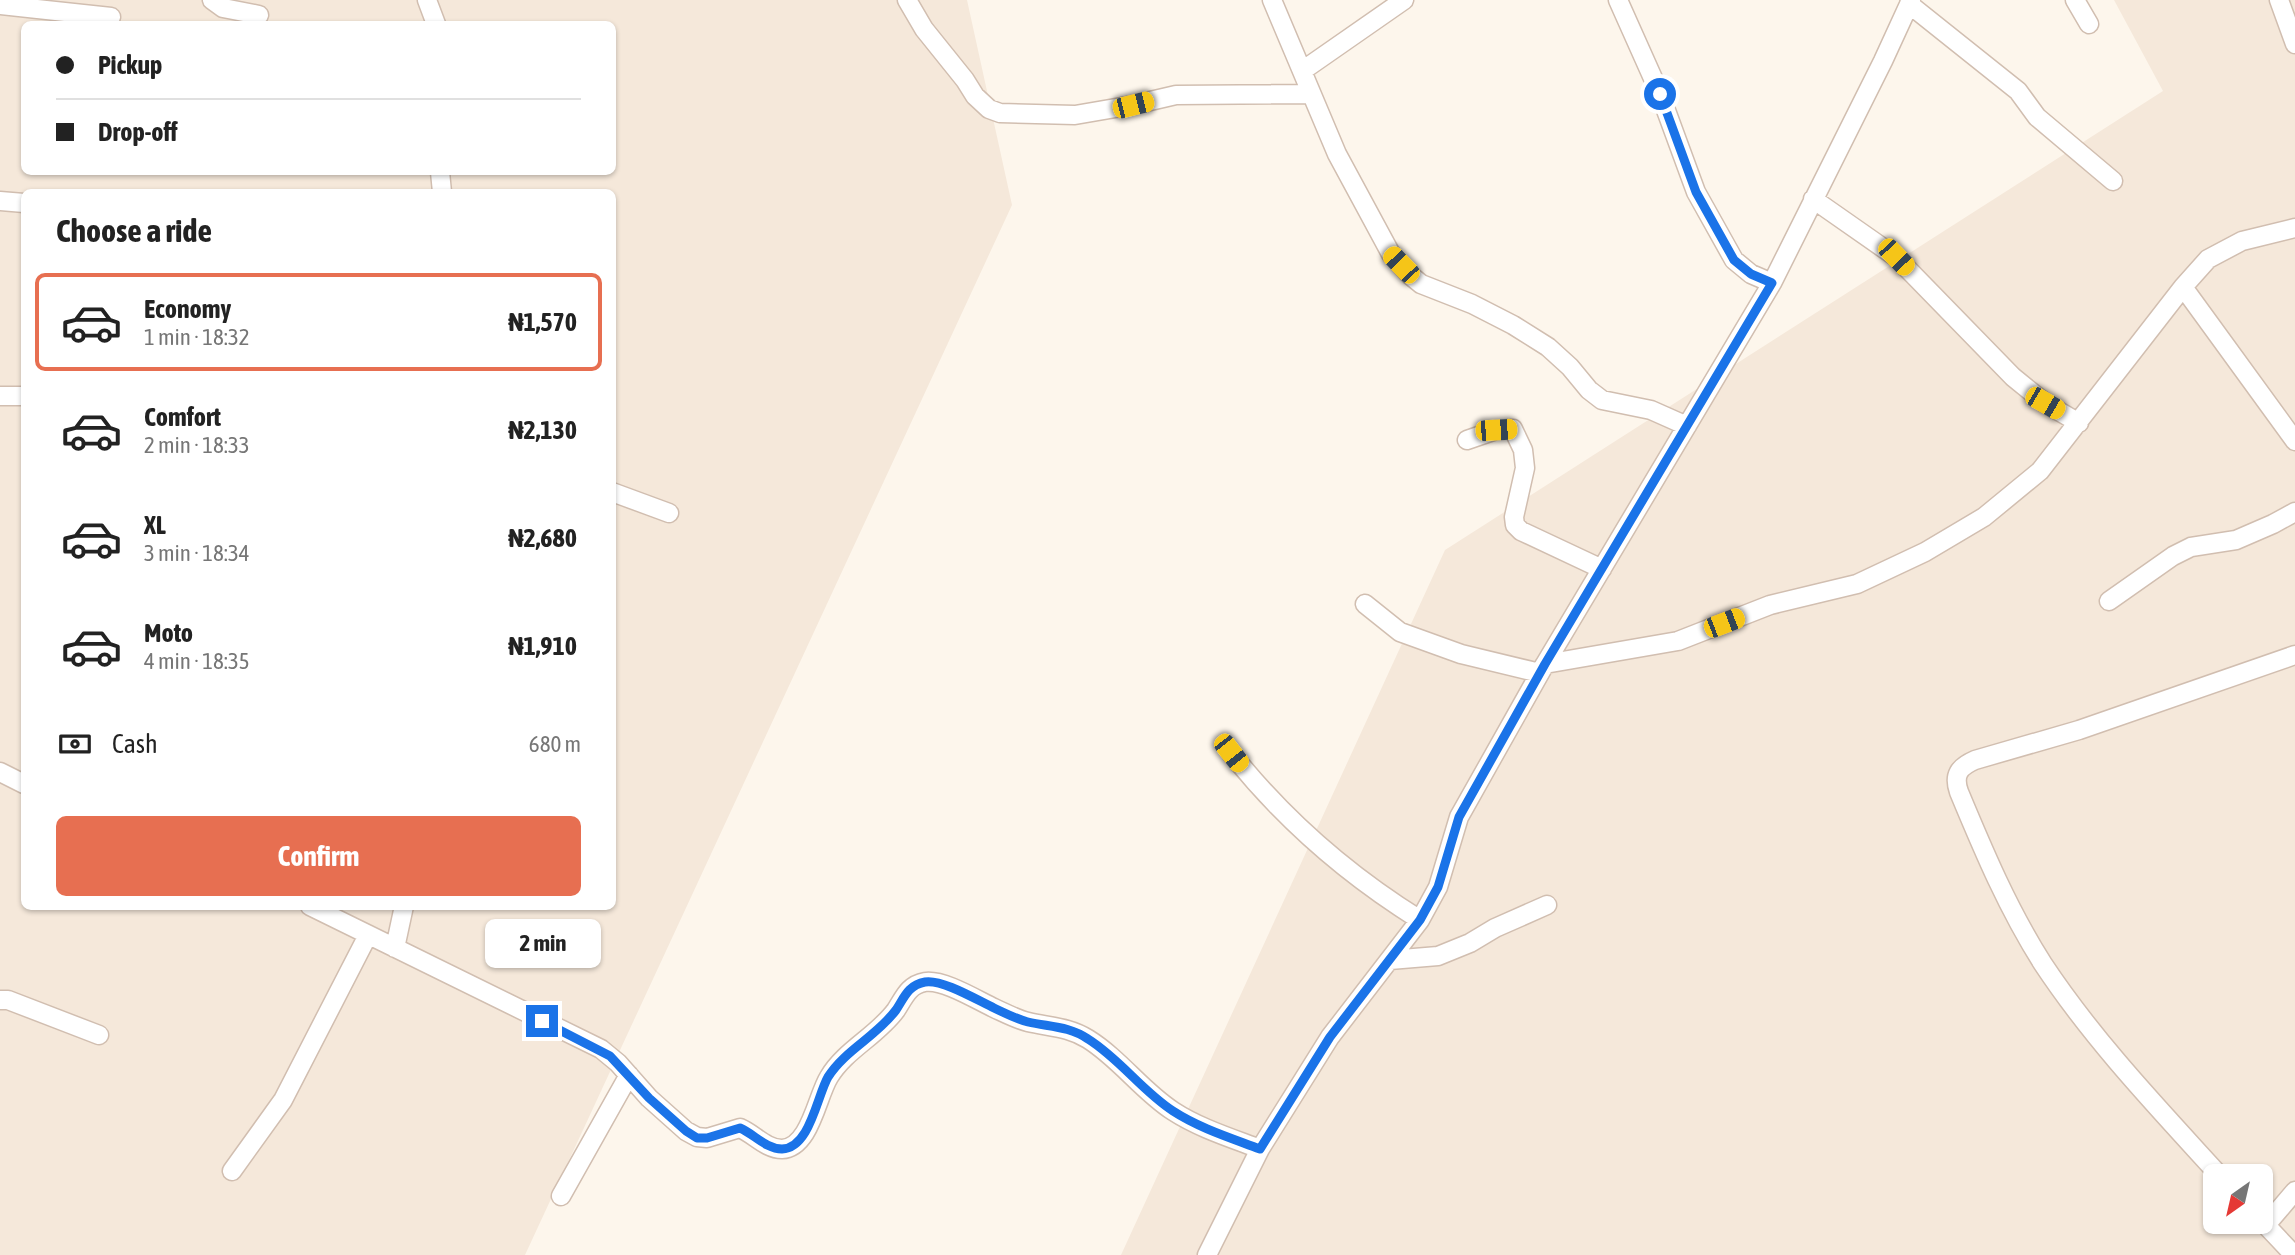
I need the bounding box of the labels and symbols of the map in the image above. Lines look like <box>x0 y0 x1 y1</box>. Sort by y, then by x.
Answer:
route start <box>1644 78 1676 110</box>
car <box>1111 90 1156 120</box>
car <box>1874 235 1919 279</box>
car <box>1379 243 1424 287</box>
car <box>2022 383 2069 423</box>
car <box>1475 418 1518 442</box>
car <box>1701 606 1748 640</box>
car <box>1210 730 1253 776</box>
callout: 2 min <box>484 920 600 968</box>
route end <box>526 1005 558 1037</box>
north arrow <box>2203 1164 2273 1234</box>

